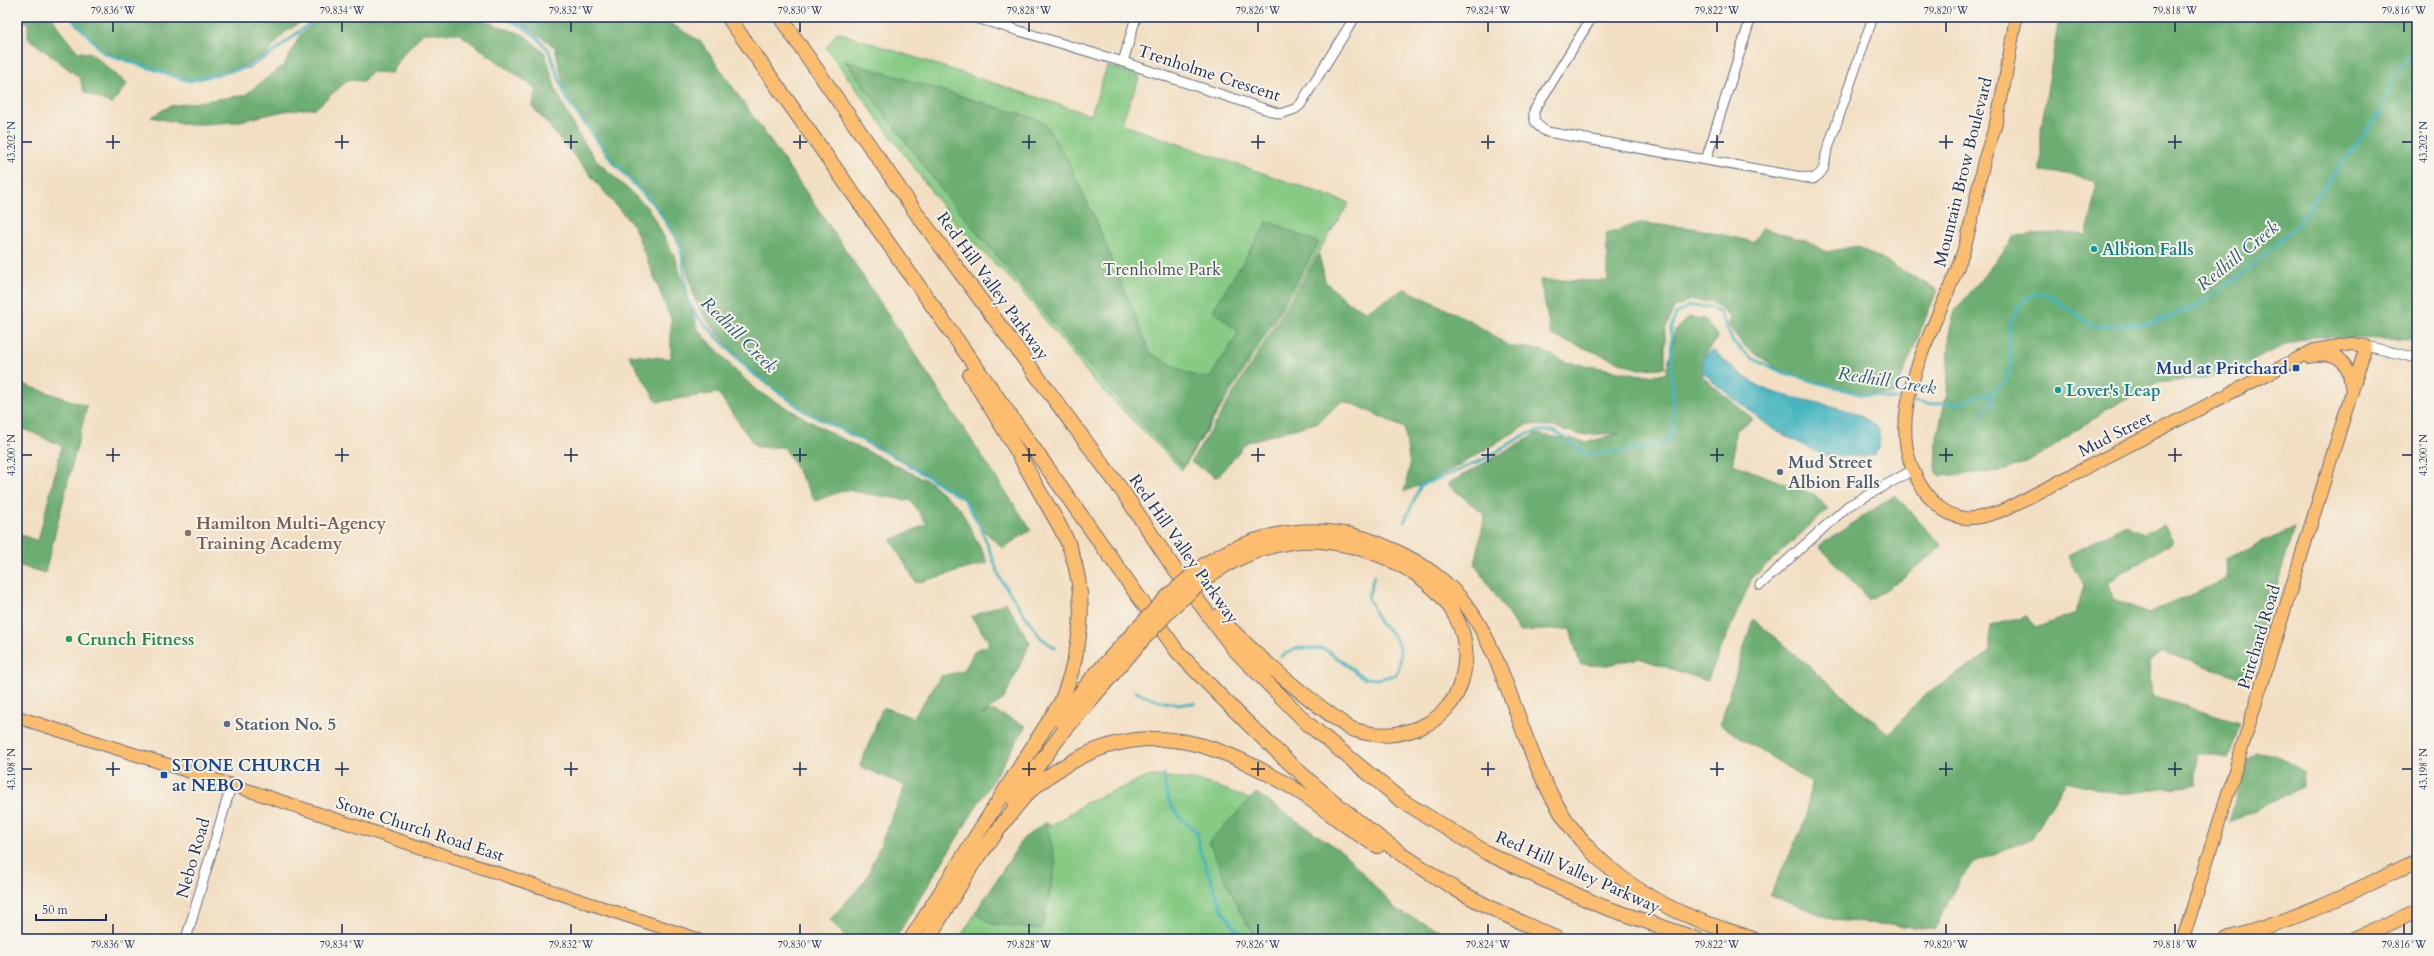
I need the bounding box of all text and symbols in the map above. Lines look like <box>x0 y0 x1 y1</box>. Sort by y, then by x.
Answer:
text: 79.836°W <box>91 4 136 18</box>
text: 79.834°W <box>320 4 365 18</box>
text: 79.832°W <box>549 4 594 18</box>
text: 79.830°W <box>778 4 823 18</box>
text: 79.828°W <box>1007 4 1052 18</box>
text: 79.826°W <box>1236 4 1281 18</box>
text: 79.824°W <box>1466 4 1511 18</box>
text: 79.822°W <box>1695 4 1740 18</box>
text: 79.820°W <box>1924 4 1969 18</box>
text: 79.818°W <box>2153 4 2198 18</box>
text: 79.816°W <box>2382 4 2427 18</box>
street label: Trenholme Crescent <box>1135 39 1284 107</box>
street label: Mountain Brow Boulevard <box>1928 75 1998 269</box>
text: 43.202°N <box>5 121 19 163</box>
text: 43.202°N <box>2417 121 2431 163</box>
street label: Red Hill Valley Parkway <box>931 207 1055 365</box>
water label: Redhill Creek <box>2192 215 2284 297</box>
place label: Albion Falls <box>2102 238 2194 261</box>
marker: Albion Falls <box>2089 244 2099 254</box>
park label: Trenholme Park <box>1103 258 1222 281</box>
water label: Redhill Creek <box>695 291 783 379</box>
place label: Mud at Pritchard <box>2156 357 2288 380</box>
water label: Redhill Creek <box>1836 361 1938 401</box>
marker: Mud at Pritchard <box>2291 363 2301 373</box>
place label: Lover's Leap <box>2066 379 2161 402</box>
marker: Lover's Leap <box>2053 385 2063 395</box>
street label: Mud Street <box>2074 405 2156 462</box>
text: 43.200°N <box>5 434 19 476</box>
text: 43.200°N <box>2417 434 2431 476</box>
place label: Mud Street Albion Falls <box>1788 451 1880 494</box>
marker: Mud Street Albion Falls <box>1775 467 1785 477</box>
street label: Red Hill Valley Parkway <box>1124 470 1244 628</box>
place label: Hamilton Multi-Agency Training Academy <box>196 512 387 555</box>
marker: Hamilton Multi-Agency Training Academy <box>183 528 193 538</box>
street label: Pritchard Road <box>2232 582 2286 692</box>
place label: Crunch Fitness <box>77 628 194 651</box>
marker: Crunch Fitness <box>64 634 74 644</box>
place label: Station No. 5 <box>235 713 336 736</box>
marker: Station No. 5 <box>222 719 232 729</box>
text: 43.198°N <box>5 748 19 790</box>
text: 43.198°N <box>2417 748 2431 790</box>
place label: STONE CHURCH at NEBO <box>172 754 321 797</box>
marker: STONE CHURCH at NEBO <box>159 770 169 780</box>
street label: Stone Church Road East <box>333 791 508 867</box>
street label: Nebo Road <box>171 815 215 901</box>
street label: Red Hill Valley Parkway <box>1492 825 1664 919</box>
scale bar <box>36 896 106 922</box>
text: 50 m <box>42 902 69 918</box>
text: 79.836°W <box>91 938 136 952</box>
text: 79.834°W <box>320 938 365 952</box>
text: 79.832°W <box>549 938 594 952</box>
text: 79.830°W <box>778 938 823 952</box>
text: 79.828°W <box>1007 938 1052 952</box>
text: 79.826°W <box>1236 938 1281 952</box>
text: 79.824°W <box>1466 938 1511 952</box>
text: 79.822°W <box>1695 938 1740 952</box>
text: 79.820°W <box>1924 938 1969 952</box>
text: 79.818°W <box>2153 938 2198 952</box>
text: 79.816°W <box>2382 938 2427 952</box>

